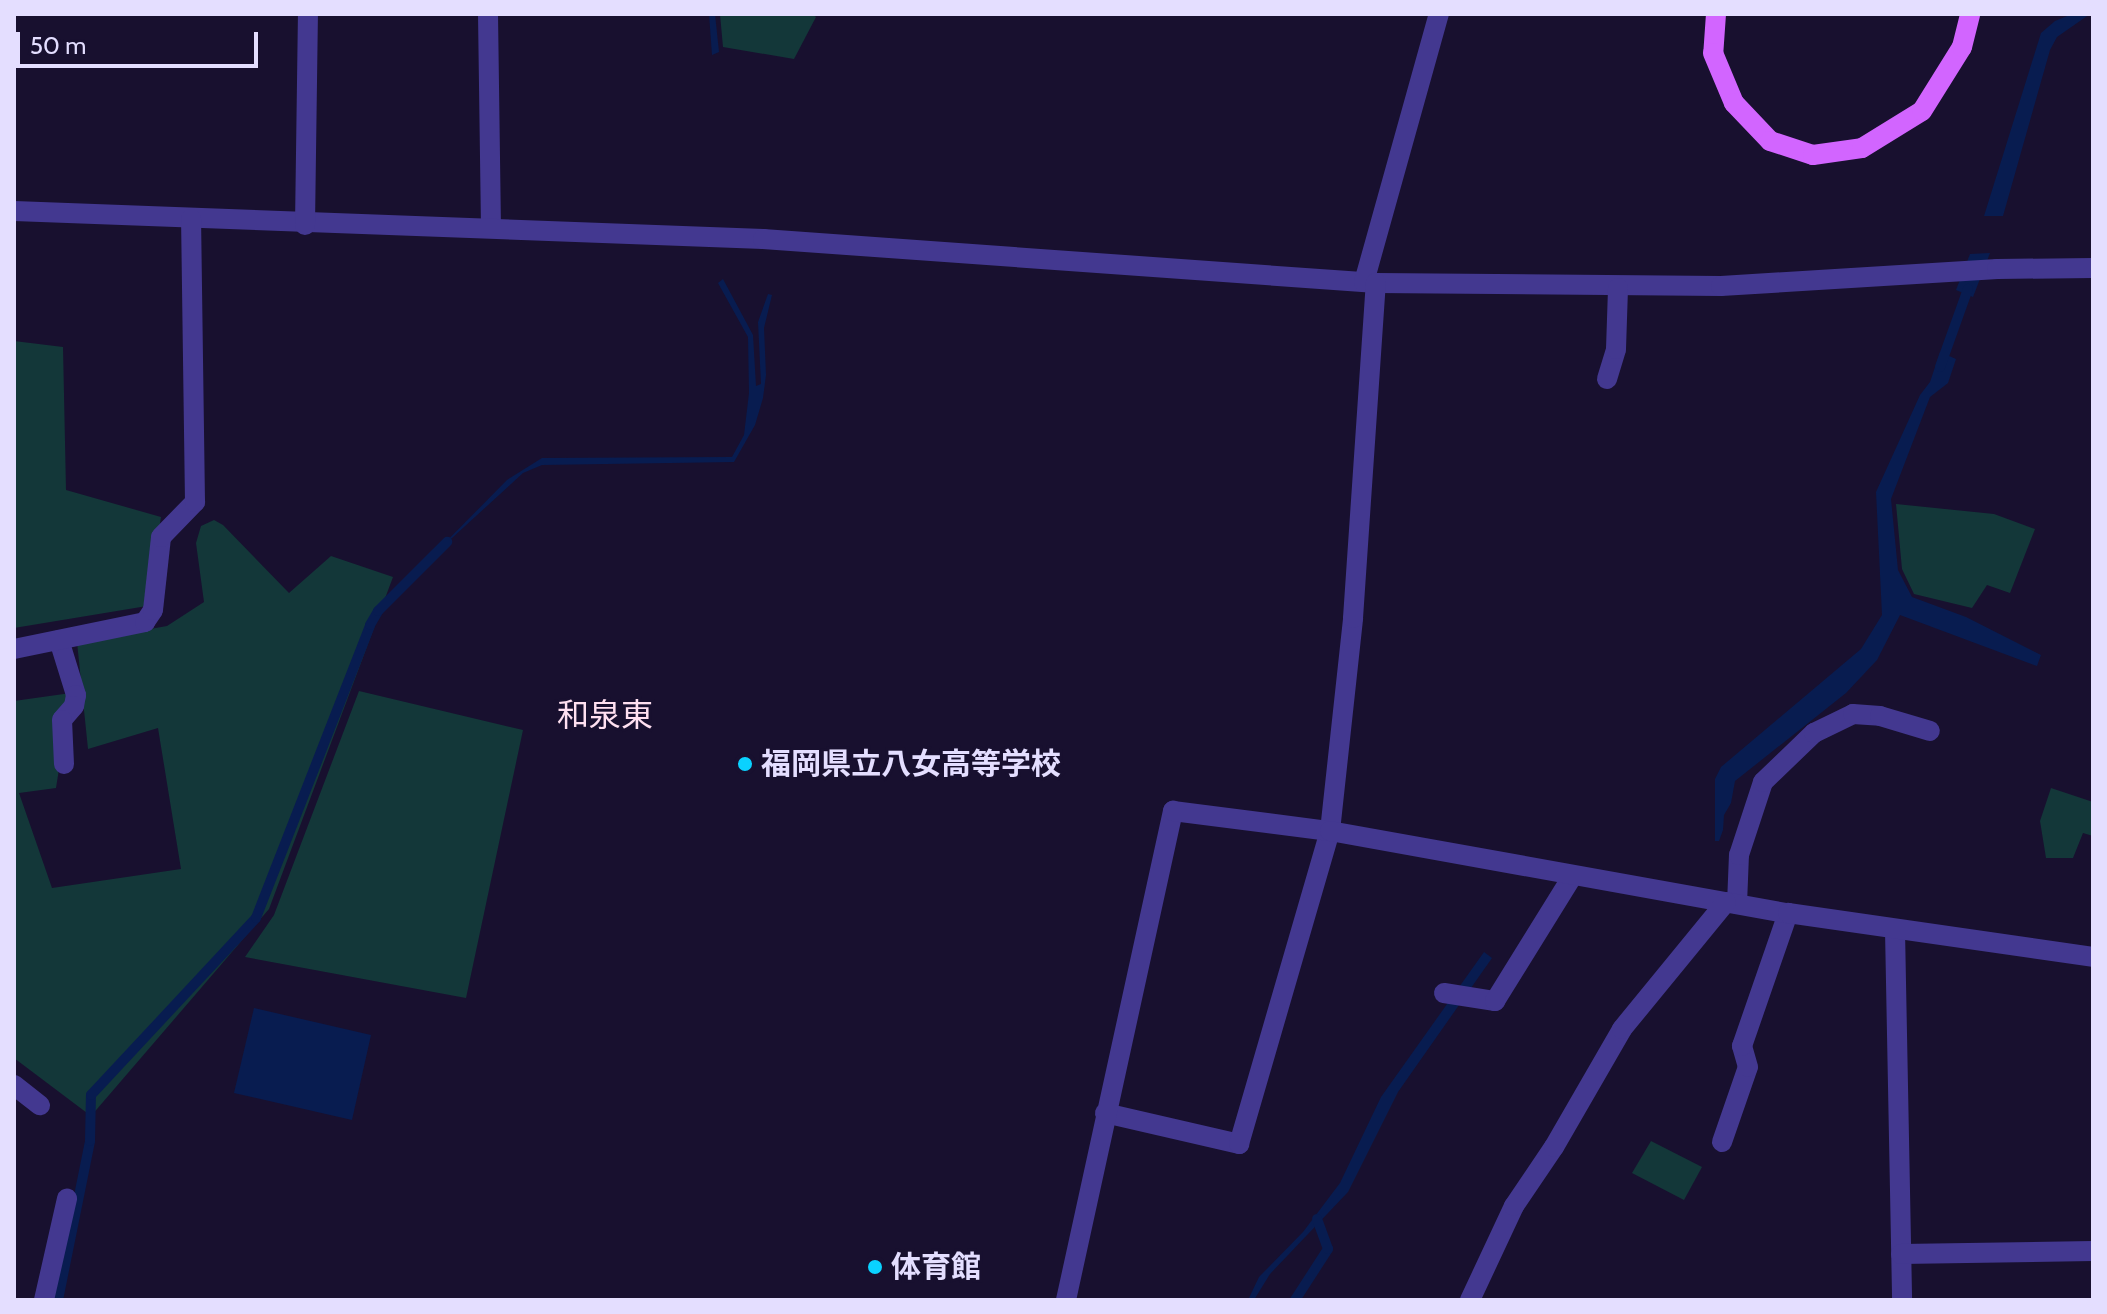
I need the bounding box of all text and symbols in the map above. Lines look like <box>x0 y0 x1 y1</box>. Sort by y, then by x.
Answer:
scale bar <box>20 16 262 66</box>
text: 50 m <box>30 31 86 60</box>
district label: 和泉東 <box>557 696 653 734</box>
place label: 福岡県立八女高等学校 <box>761 746 1061 782</box>
marker: 福岡県立八女高等学校 <box>736 755 754 773</box>
place label: 体育館 <box>891 1249 981 1285</box>
marker: 体育館 <box>866 1258 884 1276</box>

